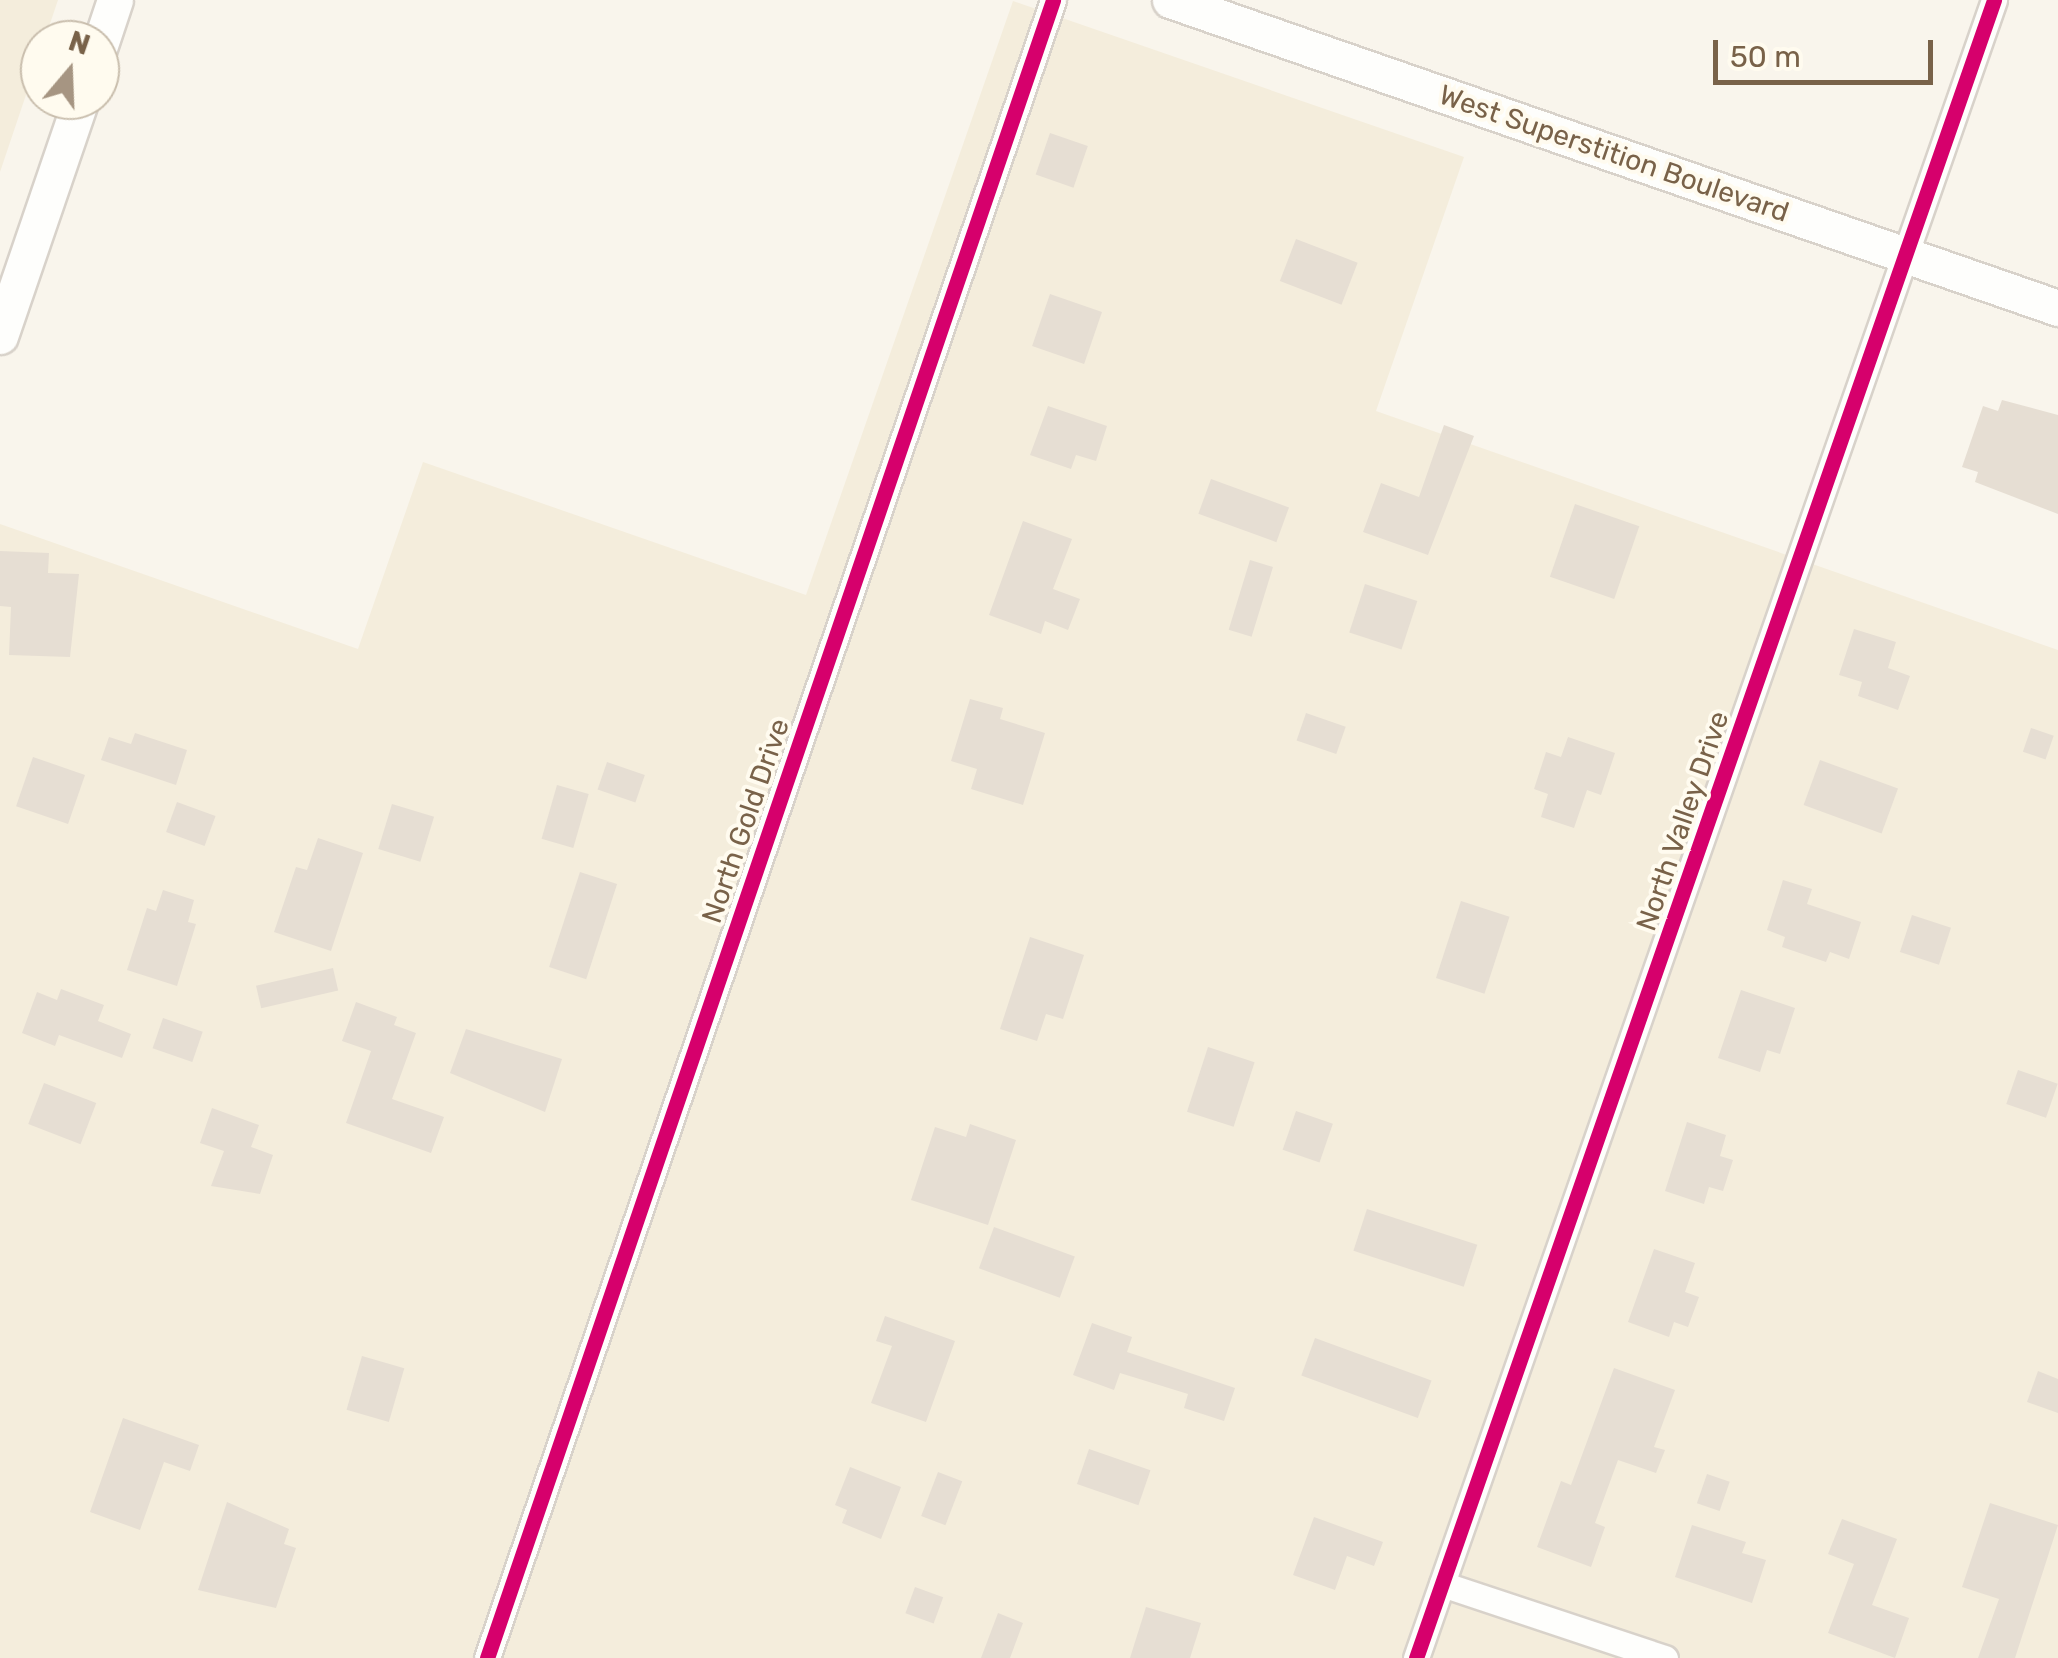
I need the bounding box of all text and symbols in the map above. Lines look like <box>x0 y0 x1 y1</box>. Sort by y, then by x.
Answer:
north arrow <box>20 20 120 120</box>
scale bar <box>1718 20 1938 82</box>
text: N <box>64 24 94 62</box>
text: 50 m <box>1730 39 1801 75</box>
street label: West Superstition Boulevard <box>1435 78 1793 230</box>
street label: North Valley Drive <box>1629 706 1737 936</box>
street label: North Gold Drive <box>695 714 797 928</box>

